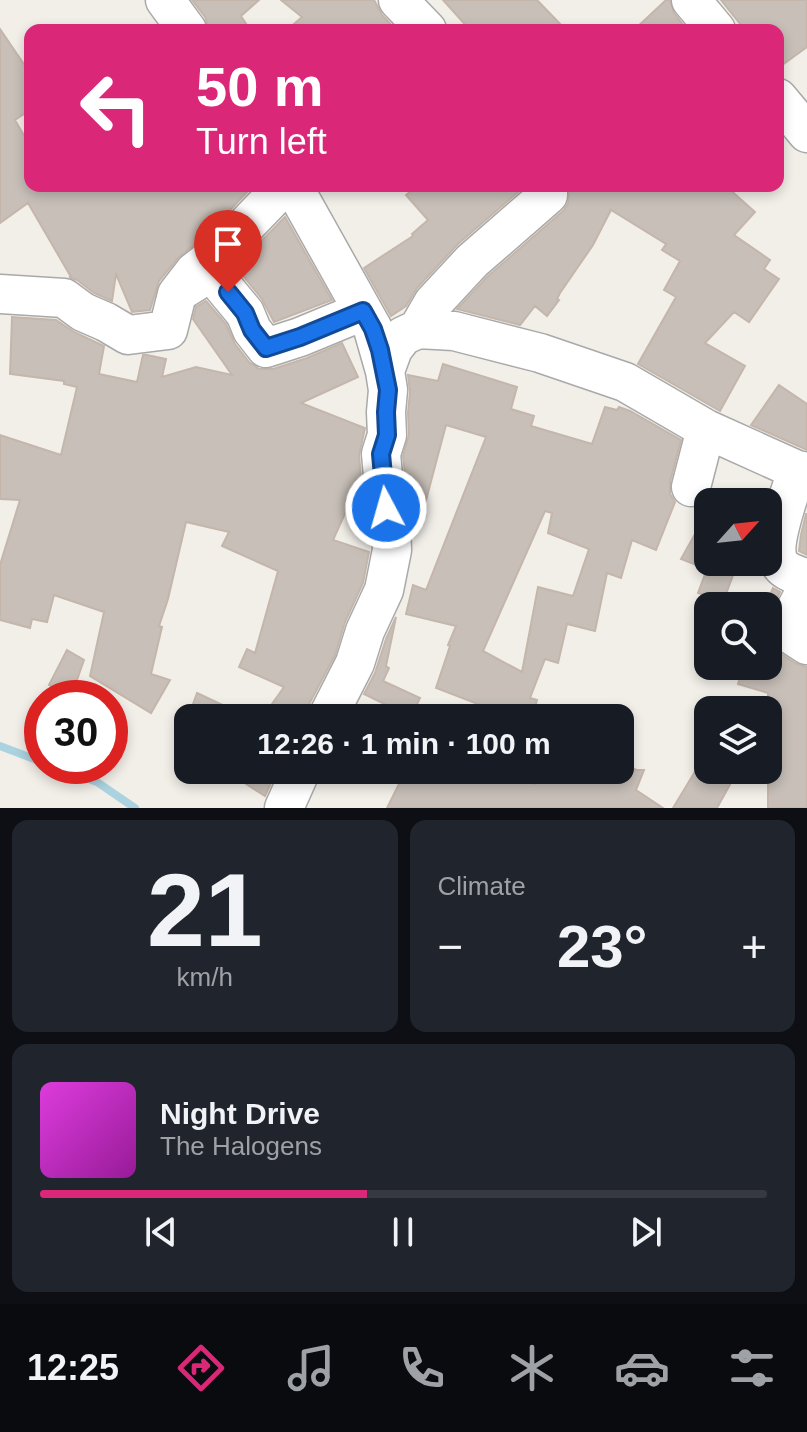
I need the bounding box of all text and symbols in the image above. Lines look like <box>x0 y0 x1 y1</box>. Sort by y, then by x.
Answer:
text: 50 m <box>196 55 324 118</box>
icon: left <box>64 56 168 160</box>
text: Turn left <box>196 121 327 162</box>
pin <box>194 210 262 292</box>
icon: arrive <box>206 222 250 266</box>
position arrow <box>344 466 428 550</box>
north arrow <box>694 488 782 576</box>
map controls <box>694 488 782 784</box>
button: search <box>694 592 782 680</box>
speed limit sign: 30 <box>24 680 128 784</box>
button: layers <box>694 696 782 784</box>
text: 12:26 · 1 min · 100 m <box>257 727 551 760</box>
text: 21 <box>147 852 263 968</box>
text: Climate <box>438 871 526 901</box>
text: 23° <box>557 913 648 980</box>
text: − <box>438 922 463 971</box>
text: + <box>741 922 767 971</box>
text: km/h <box>177 962 233 992</box>
text: Night Drive <box>160 1097 320 1130</box>
text: The Halogens <box>160 1131 322 1161</box>
icon: previous <box>139 1210 183 1254</box>
icon: pause <box>381 1210 425 1254</box>
icon: next <box>624 1210 668 1254</box>
icon: directions <box>173 1340 229 1396</box>
icon: music <box>283 1340 339 1396</box>
icon: phone <box>394 1340 450 1396</box>
icon: climate <box>504 1340 560 1396</box>
icon: car <box>614 1340 670 1396</box>
icon: filters <box>724 1340 780 1396</box>
text: 12:25 <box>27 1347 119 1388</box>

